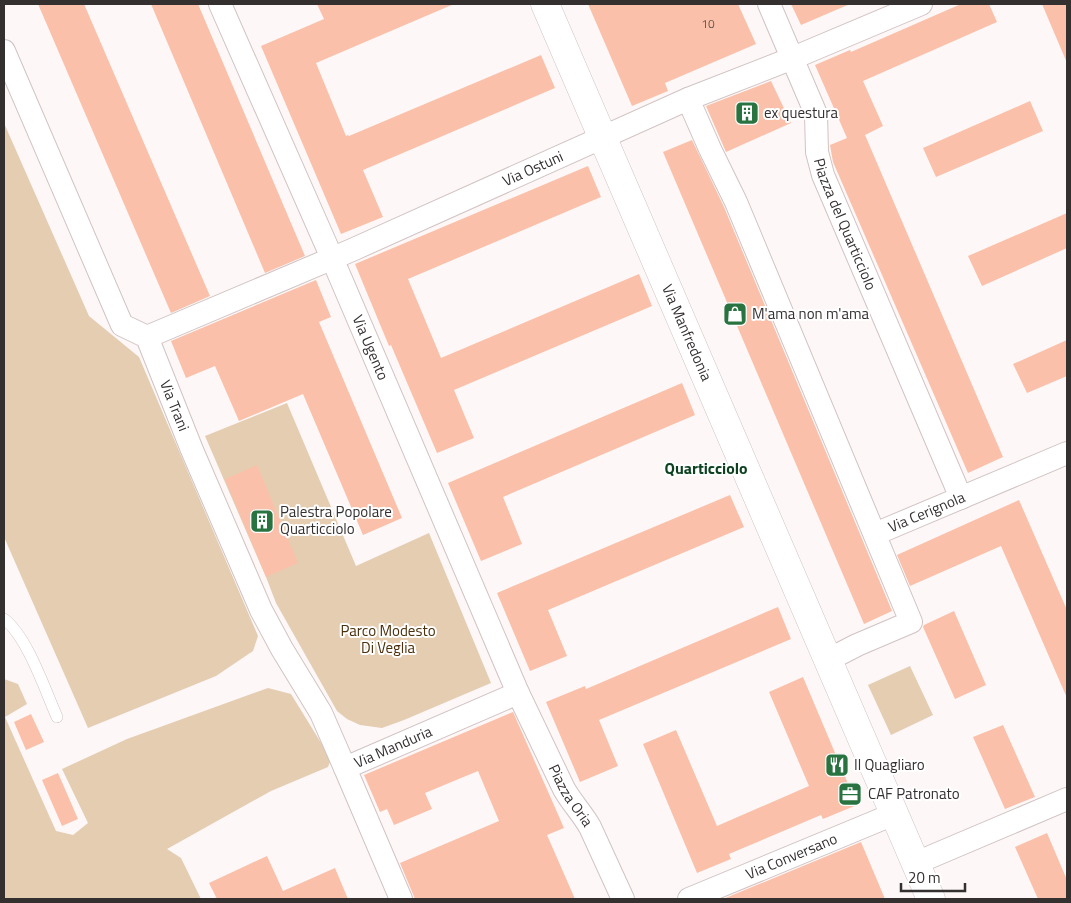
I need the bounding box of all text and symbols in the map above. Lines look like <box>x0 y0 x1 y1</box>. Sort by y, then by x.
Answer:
house number: 10 <box>701 14 715 33</box>
building icon: ex questura <box>734 100 760 126</box>
place label: ex questura <box>764 101 838 124</box>
street label: Via Ostuni <box>499 145 567 192</box>
street label: Piazza del Quarticciolo <box>808 155 883 294</box>
street label: Via Manfredonia <box>656 281 718 385</box>
shop icon: M'ama non m'ama <box>722 301 748 327</box>
place label: M'ama non m'ama <box>752 302 869 325</box>
street label: Via Ugento <box>347 311 395 384</box>
street label: Via Trani <box>154 376 195 435</box>
district label: Quarticciolo <box>664 456 748 480</box>
street label: Via Cerignola <box>884 485 969 538</box>
place label: Palestra Popolare Quarticciolo <box>280 500 392 540</box>
building icon: Palestra Popolare Quarticciolo <box>249 508 275 534</box>
park label: Parco Modesto Di Veglia <box>340 619 436 659</box>
street label: Via Manduria <box>350 719 436 774</box>
restaurant icon: Il Quagliaro <box>824 752 850 778</box>
place label: Il Quagliaro <box>854 753 925 776</box>
street label: Piazza Oria <box>543 760 599 831</box>
office icon: CAF Patronato <box>837 781 863 807</box>
place label: CAF Patronato <box>868 782 960 805</box>
street label: Via Conversano <box>742 827 841 885</box>
scale bar <box>901 860 965 892</box>
text: 20 m <box>908 866 941 889</box>

